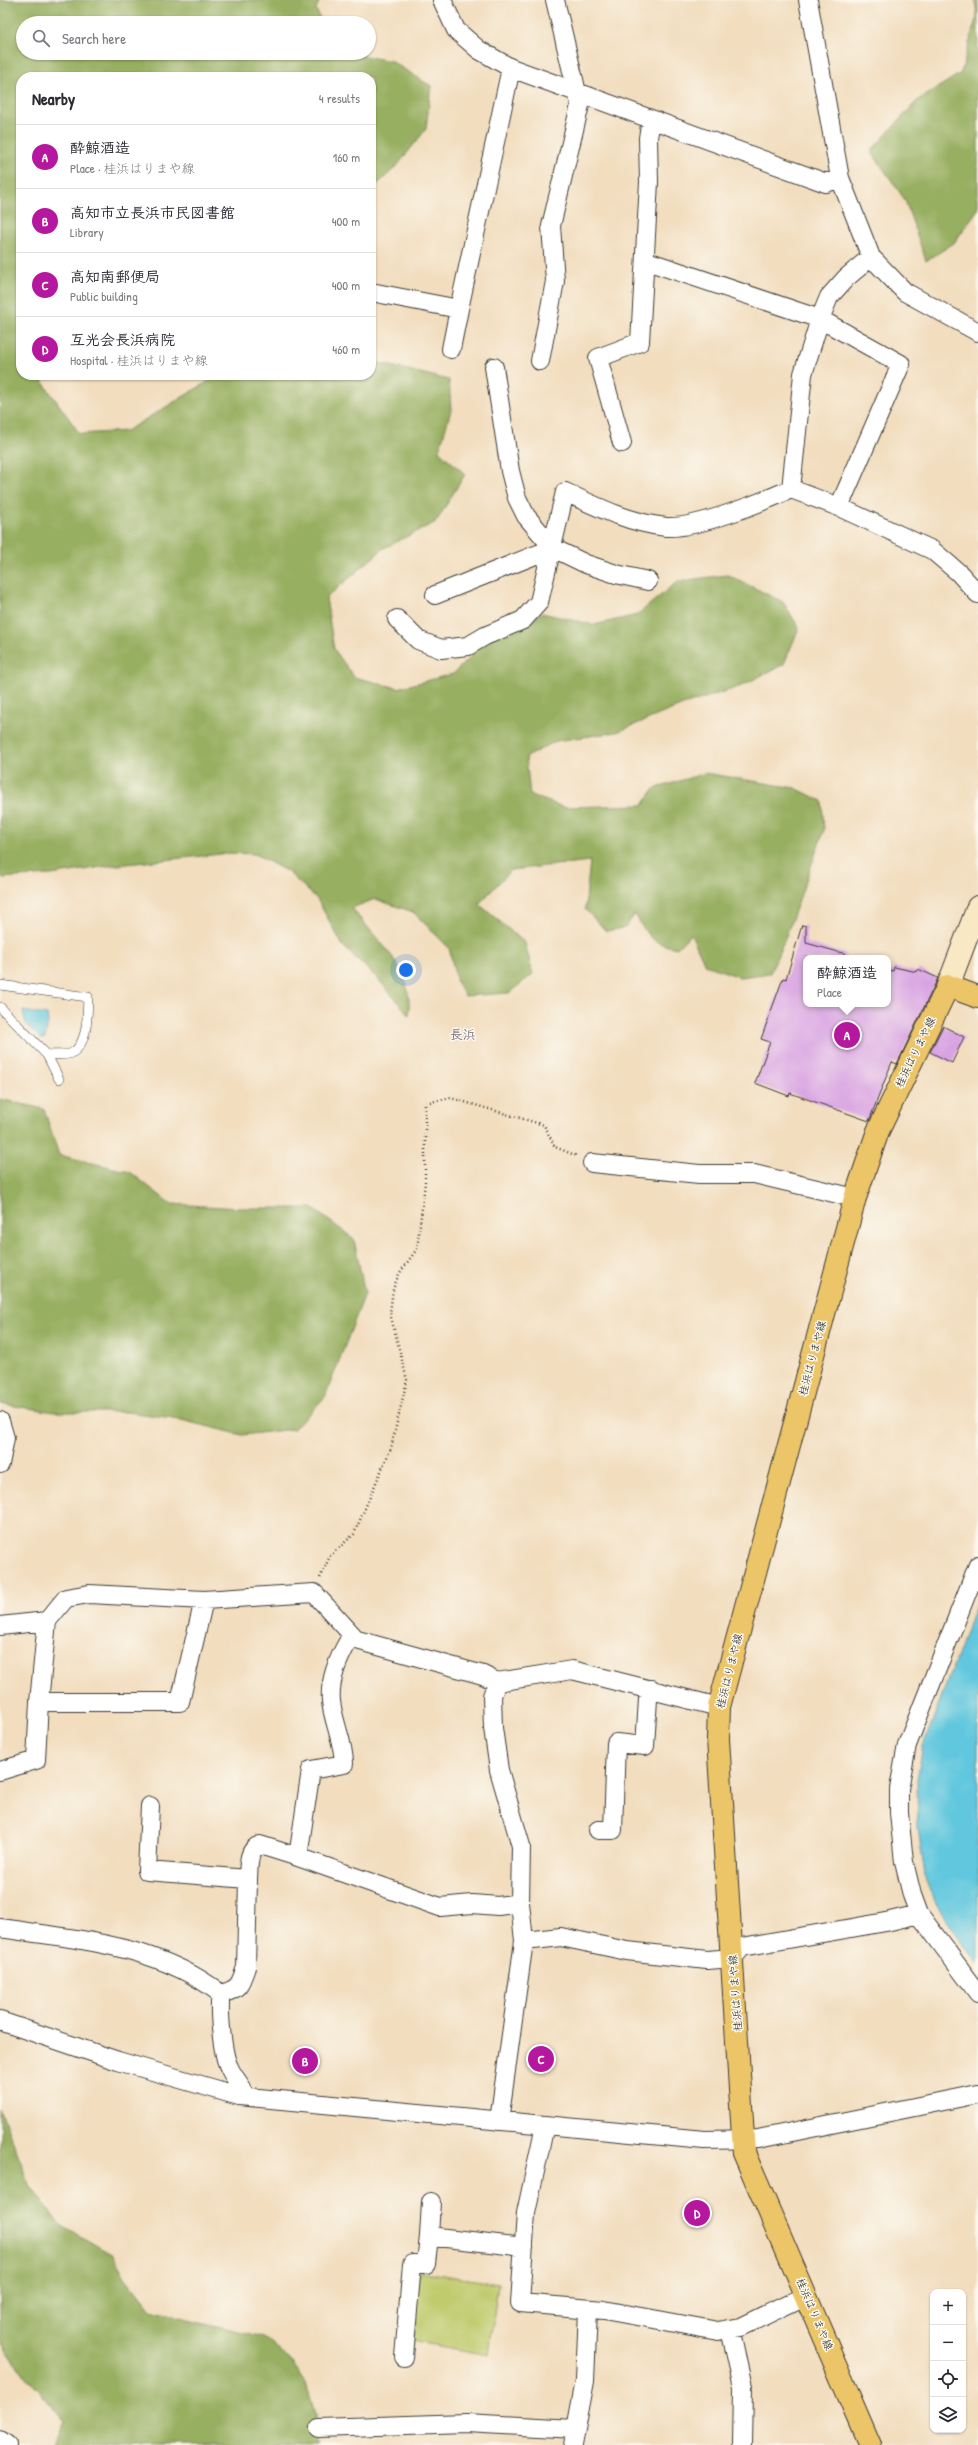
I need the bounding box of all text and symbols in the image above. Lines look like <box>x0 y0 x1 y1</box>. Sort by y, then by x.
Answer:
search box <box>16 16 376 60</box>
icon: search <box>30 27 52 49</box>
text: Search here <box>62 28 126 49</box>
text: Nearby <box>32 87 75 110</box>
text: 4 results <box>319 89 360 107</box>
text: 酔鯨酒造 <box>70 137 130 158</box>
text: A <box>42 148 48 166</box>
text: 160 m <box>332 148 360 166</box>
text: Place · 桂浜はりまや線 <box>70 159 195 177</box>
text: 高知市立長浜市民図書館 <box>70 202 235 223</box>
text: B <box>42 212 48 230</box>
text: 400 m <box>332 212 360 230</box>
text: Library <box>70 223 104 241</box>
text: 高知南郵便局 <box>70 266 160 287</box>
text: C <box>41 276 49 294</box>
text: 400 m <box>332 276 360 294</box>
text: Public building <box>70 287 138 305</box>
text: 互光会長浜病院 <box>70 329 175 350</box>
text: D <box>42 340 48 358</box>
text: 460 m <box>332 340 360 358</box>
text: Hospital · 桂浜はりまや線 <box>70 351 207 369</box>
popup <box>803 955 891 1007</box>
your location <box>396 960 416 980</box>
text: 酔鯨酒造 <box>817 962 877 983</box>
text: Place <box>817 983 842 1001</box>
street label: 桂浜はりまや線 <box>892 1014 938 1090</box>
pin: A <box>834 1020 860 1050</box>
district label: 長浜 <box>450 1025 476 1043</box>
street label: 桂浜はりまや線 <box>795 1319 829 1397</box>
street label: 桂浜はりまや線 <box>713 1632 745 1710</box>
street label: 桂浜はりまや線 <box>725 1954 745 2032</box>
pin: C <box>528 2044 554 2074</box>
pin: B <box>292 2046 318 2076</box>
pin: D <box>684 2198 710 2228</box>
street label: 桂浜はりまや線 <box>794 2276 836 2352</box>
map controls <box>930 2289 966 2433</box>
button: + <box>930 2289 966 2325</box>
button: − <box>930 2325 966 2361</box>
button: locate <box>930 2361 966 2397</box>
button: layers <box>930 2397 966 2433</box>

